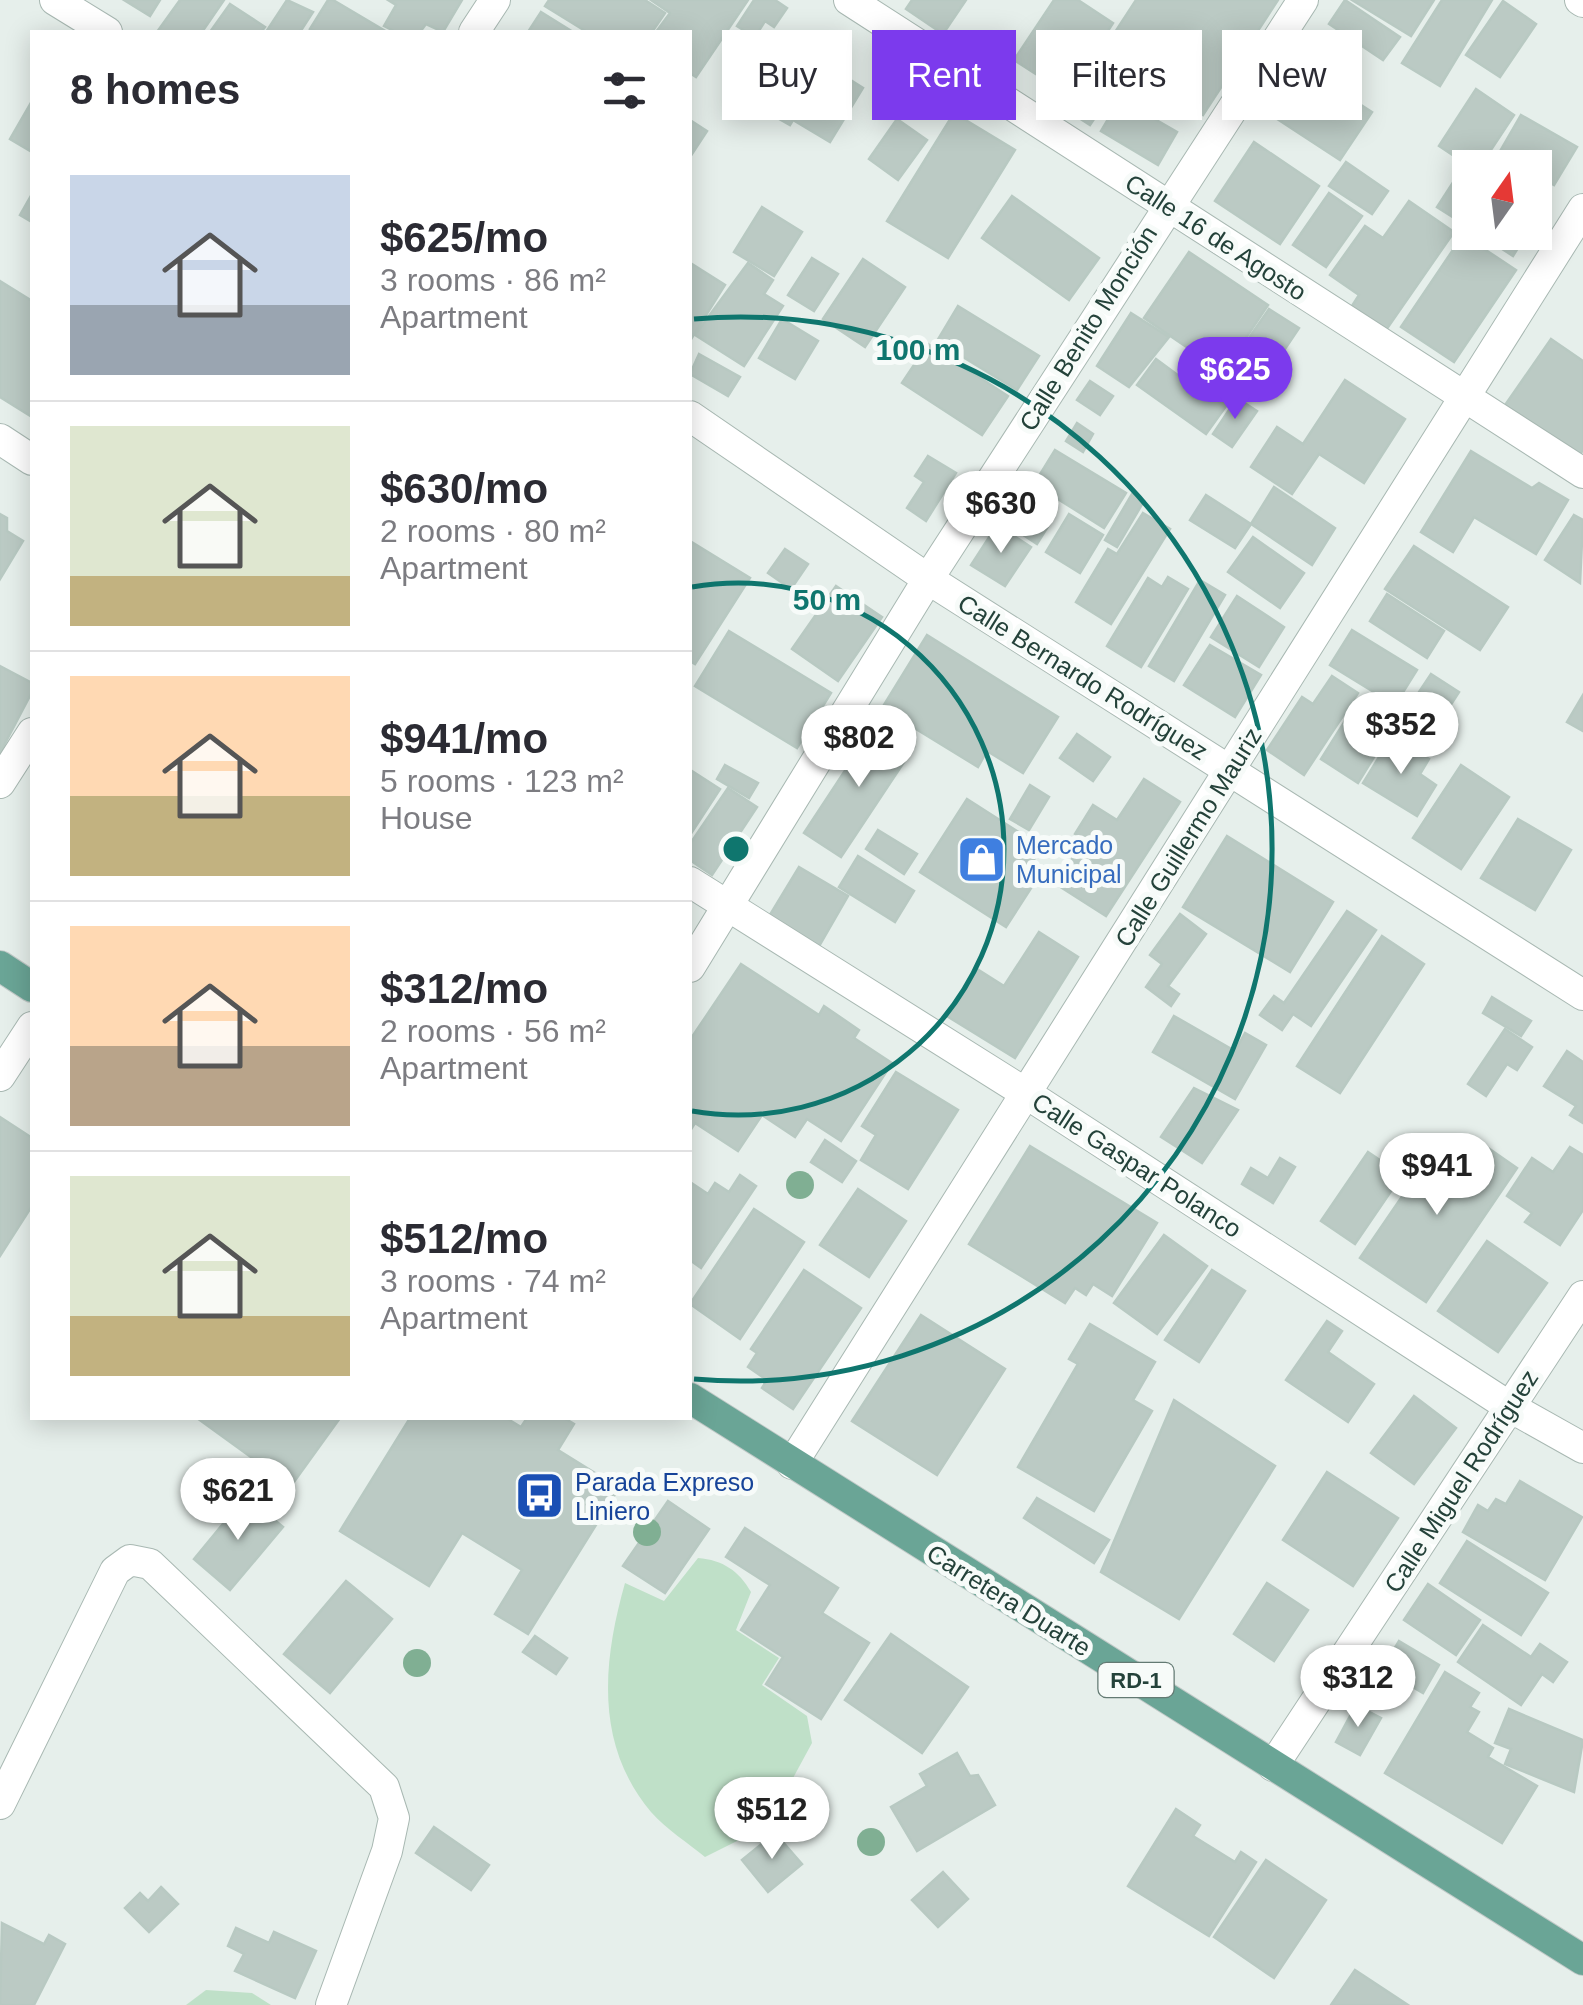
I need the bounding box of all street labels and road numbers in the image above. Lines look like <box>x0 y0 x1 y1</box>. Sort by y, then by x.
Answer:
street label: Calle 16 de Agosto <box>1120 168 1312 306</box>
street label: Calle Benito Monción <box>1014 220 1162 436</box>
street label: Calle Bernardo Rodríguez <box>953 589 1213 765</box>
street label: Calle Guillermo Mauriz <box>1109 722 1267 952</box>
street label: Calle Gaspar Polanco <box>1027 1087 1247 1243</box>
street label: Calle Miguel Rodríguez <box>1378 1364 1544 1598</box>
street label: Carretera Duarte <box>922 1538 1096 1662</box>
road number: RD-1 <box>1098 1663 1174 1697</box>

